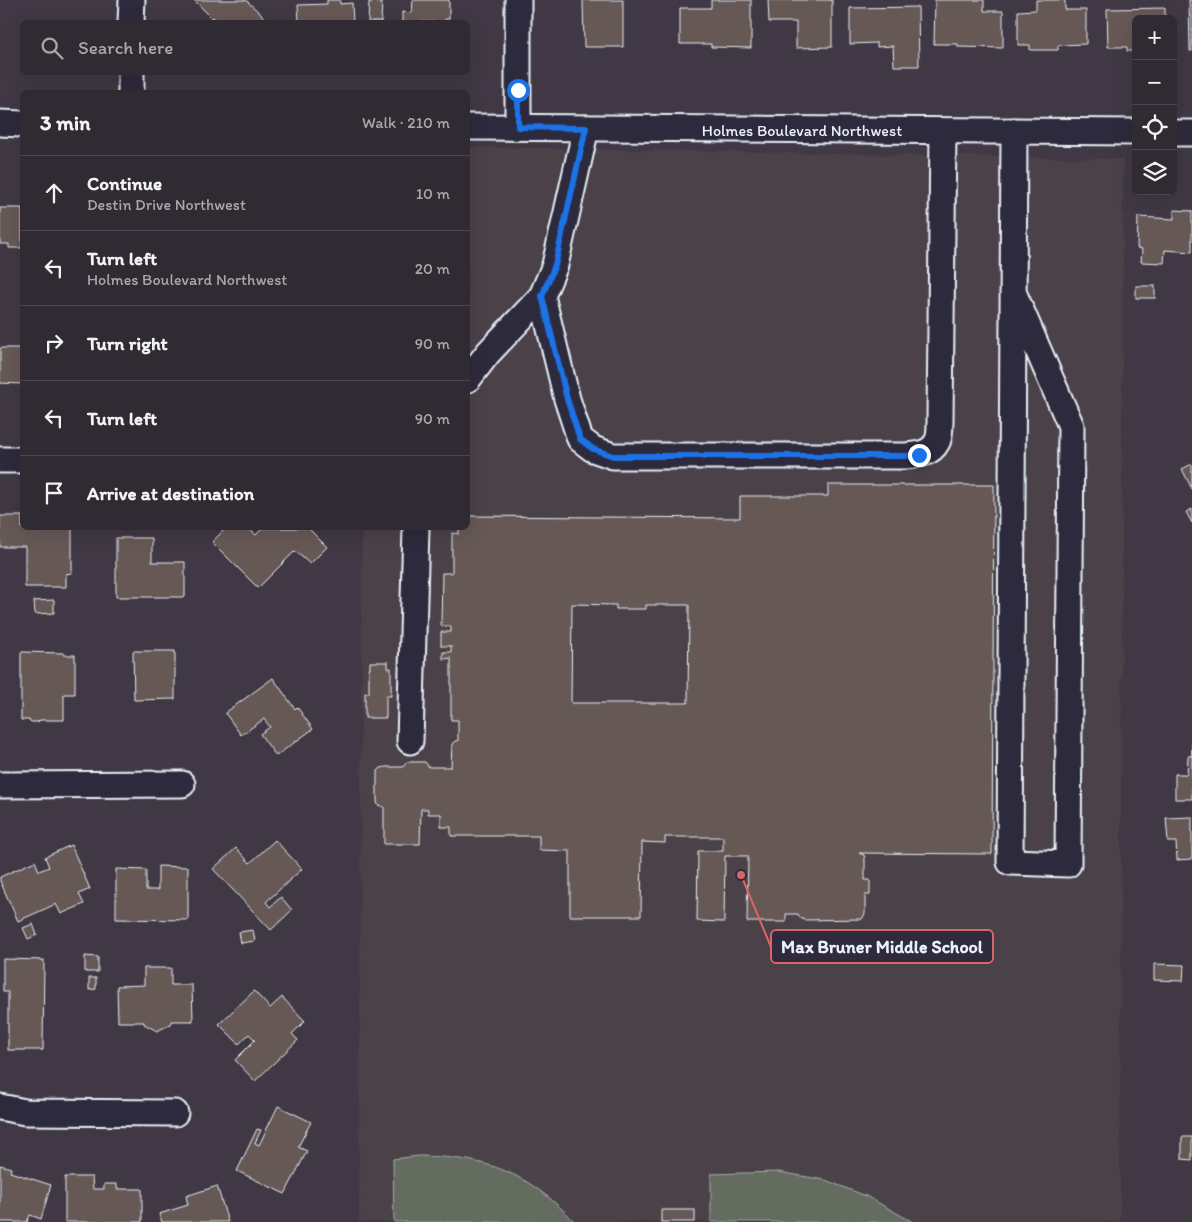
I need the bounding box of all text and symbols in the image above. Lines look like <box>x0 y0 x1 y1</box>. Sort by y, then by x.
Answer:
map controls <box>1132 15 1177 195</box>
button: + <box>1132 15 1177 60</box>
search box <box>20 20 470 75</box>
icon: search <box>38 34 66 62</box>
text: Search here <box>78 36 173 59</box>
button: − <box>1132 60 1177 105</box>
route start <box>507 79 530 102</box>
button: locate <box>1132 105 1177 150</box>
text: 3 min <box>40 110 90 135</box>
text: Walk · 210 m <box>362 113 450 132</box>
street label: Holmes Boulevard Northwest <box>702 121 902 140</box>
button: layers <box>1132 150 1177 195</box>
text: Continue <box>87 172 162 195</box>
icon: ahead <box>40 179 68 207</box>
text: 10 m <box>416 184 450 203</box>
text: Destin Drive Northwest <box>87 195 246 214</box>
text: Turn left <box>87 247 157 270</box>
icon: left <box>40 254 68 282</box>
text: 20 m <box>415 259 450 278</box>
text: Holmes Boulevard Northwest <box>87 270 287 289</box>
icon: right <box>40 329 68 357</box>
text: Turn right <box>87 332 168 355</box>
text: 90 m <box>415 334 450 353</box>
icon: left <box>40 404 68 432</box>
text: Turn left <box>87 407 157 430</box>
text: 90 m <box>415 409 450 428</box>
route end <box>908 444 931 467</box>
icon: arrive <box>40 479 68 507</box>
text: Arrive at destination <box>87 482 254 505</box>
callout: Max Bruner Middle School <box>771 930 993 963</box>
text: Max Bruner Middle School <box>781 936 984 958</box>

